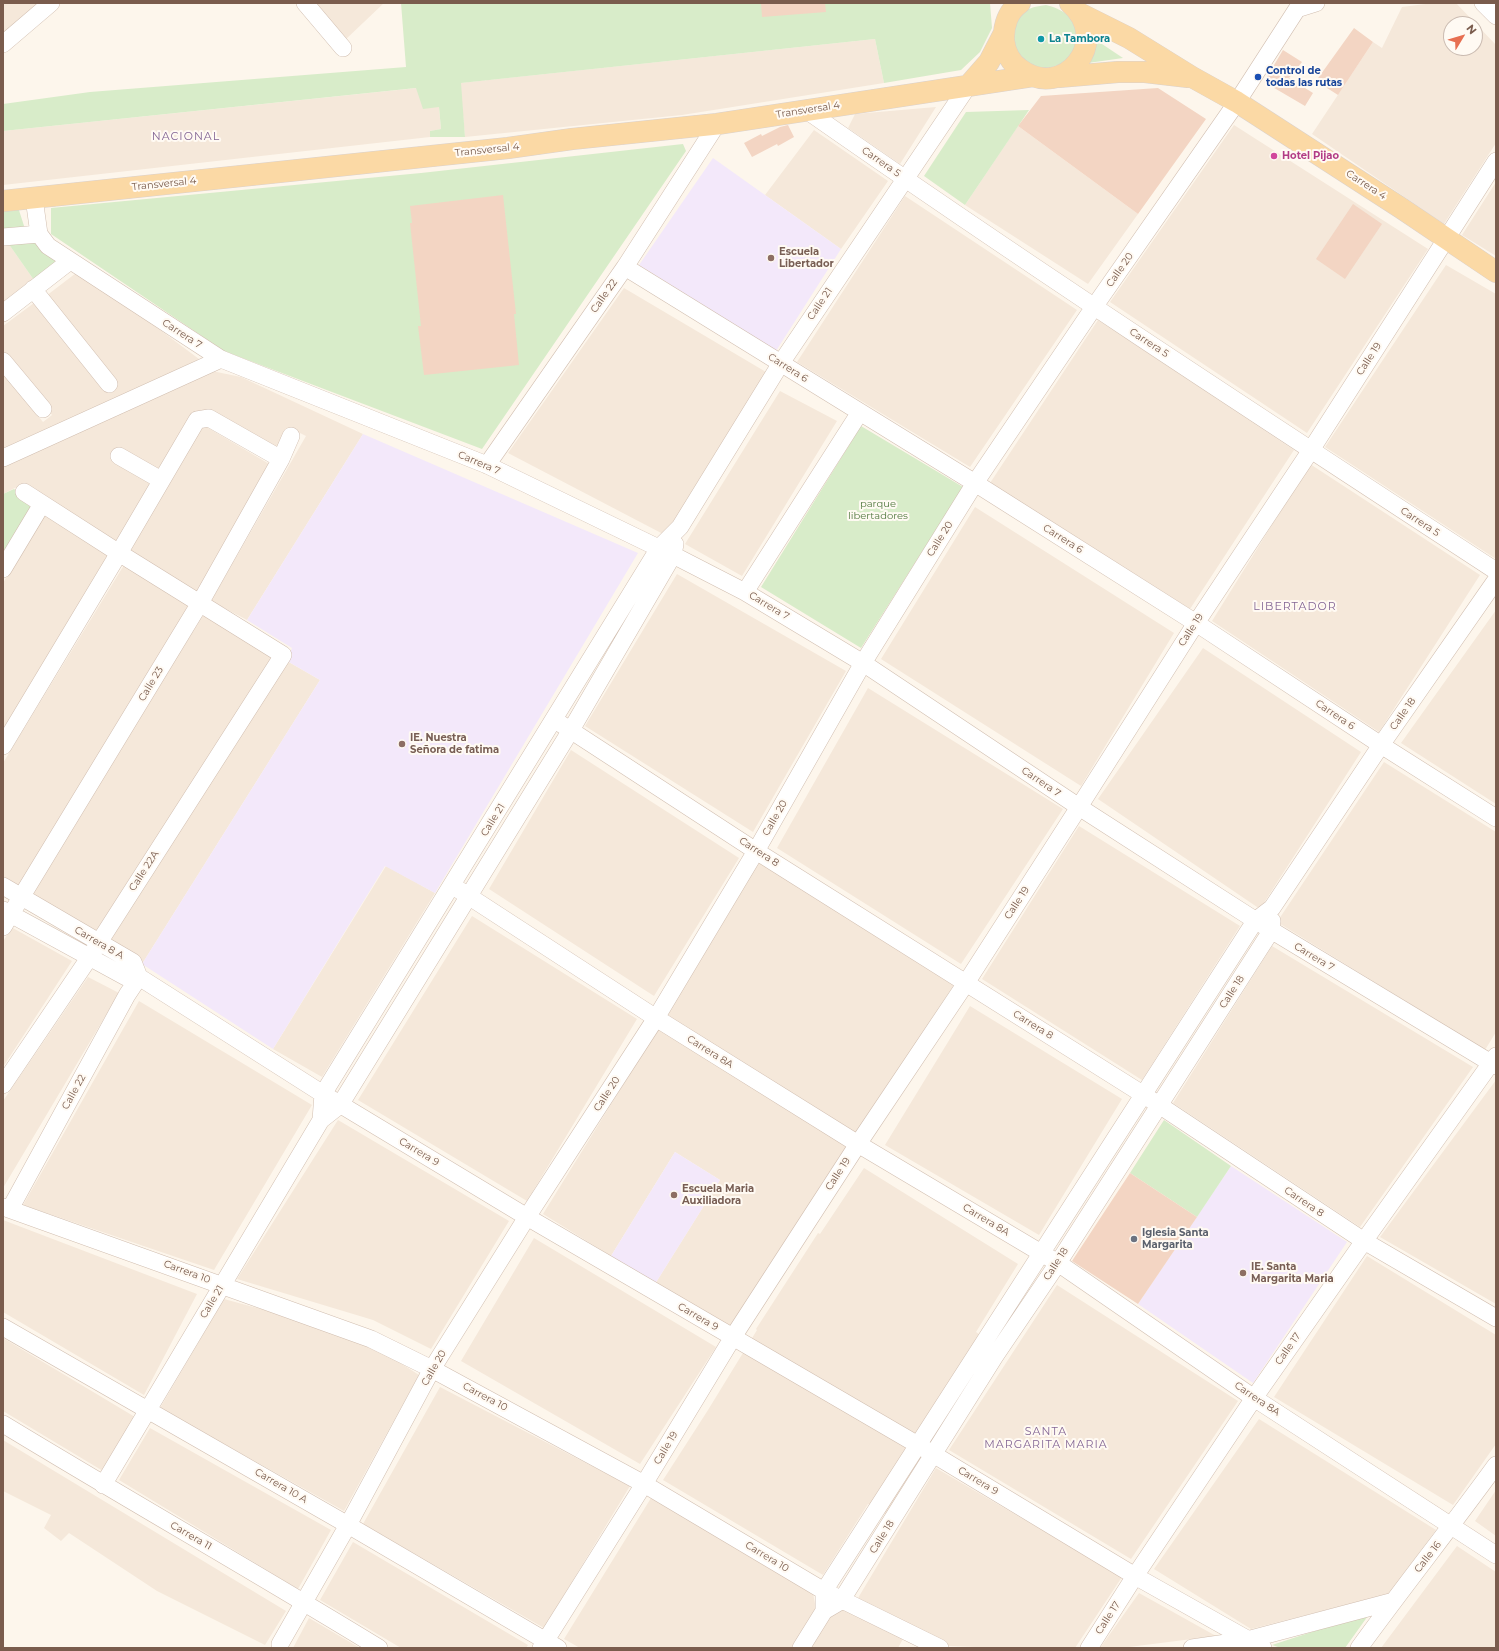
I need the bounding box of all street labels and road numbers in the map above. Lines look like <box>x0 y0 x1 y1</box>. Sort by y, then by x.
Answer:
street label: Transversal 4 <box>775 99 841 121</box>
street label: Transversal 4 <box>454 141 520 159</box>
street label: Carrera 5 <box>859 144 903 180</box>
street label: Carrera 4 <box>1344 168 1388 202</box>
street label: Transversal 4 <box>131 175 197 193</box>
street label: Calle 20 <box>1104 250 1136 290</box>
street label: Calle 22 <box>588 277 620 315</box>
street label: Calle 21 <box>805 286 835 322</box>
street label: Carrera 7 <box>160 317 204 351</box>
street label: Carrera 5 <box>1127 326 1171 360</box>
street label: Calle 19 <box>1354 340 1384 378</box>
street label: Carrera 6 <box>766 351 810 385</box>
street label: Carrera 7 <box>456 449 502 477</box>
street label: Carrera 5 <box>1398 505 1442 539</box>
street label: Calle 20 <box>925 519 955 559</box>
street label: Carrera 6 <box>1041 522 1085 556</box>
street label: Carrera 7 <box>747 589 791 623</box>
street label: Calle 19 <box>1176 611 1206 649</box>
street label: Calle 23 <box>136 665 166 703</box>
street label: Calle 18 <box>1387 695 1419 733</box>
street label: Carrera 6 <box>1313 697 1357 733</box>
street label: Carrera 7 <box>1019 765 1063 799</box>
street label: Calle 20 <box>760 798 790 838</box>
street label: Calle 21 <box>478 801 508 839</box>
street label: Carrera 8 <box>737 835 781 869</box>
street label: Calle 22A <box>127 849 161 893</box>
street label: Calle 19 <box>1002 884 1032 922</box>
street label: Carrera 8 A <box>72 924 126 962</box>
street label: Carrera 7 <box>1292 940 1336 974</box>
street label: Calle 18 <box>1217 973 1247 1011</box>
street label: Carrera 8 <box>1011 1008 1055 1042</box>
street label: Carrera 8A <box>685 1033 735 1071</box>
street label: Calle 22 <box>59 1072 89 1112</box>
street label: Calle 20 <box>591 1074 623 1114</box>
street label: Carrera 9 <box>397 1135 441 1169</box>
street label: Calle 19 <box>823 1155 853 1193</box>
street label: Carrera 8 <box>1282 1184 1326 1220</box>
street label: Carrera 8A <box>960 1201 1012 1239</box>
street label: Calle 18 <box>1041 1245 1071 1283</box>
street label: Carrera 10 <box>162 1258 212 1286</box>
street label: Calle 21 <box>198 1283 226 1321</box>
street label: Carrera 9 <box>676 1301 720 1333</box>
street label: Calle 17 <box>1273 1331 1303 1367</box>
street label: Calle 20 <box>419 1348 449 1388</box>
street label: Carrera 8A <box>1232 1379 1282 1419</box>
street label: Carrera 10 <box>460 1380 510 1414</box>
street label: Calle 19 <box>651 1429 681 1467</box>
street label: Carrera 9 <box>956 1464 1000 1498</box>
street label: Carrera 10 A <box>252 1466 310 1506</box>
street label: Calle 18 <box>867 1518 897 1556</box>
street label: Carrera 11 <box>168 1519 214 1553</box>
street label: Carrera 10 <box>743 1539 791 1575</box>
street label: Calle 16 <box>1412 1539 1444 1575</box>
street label: Calle 17 <box>1093 1599 1123 1637</box>

